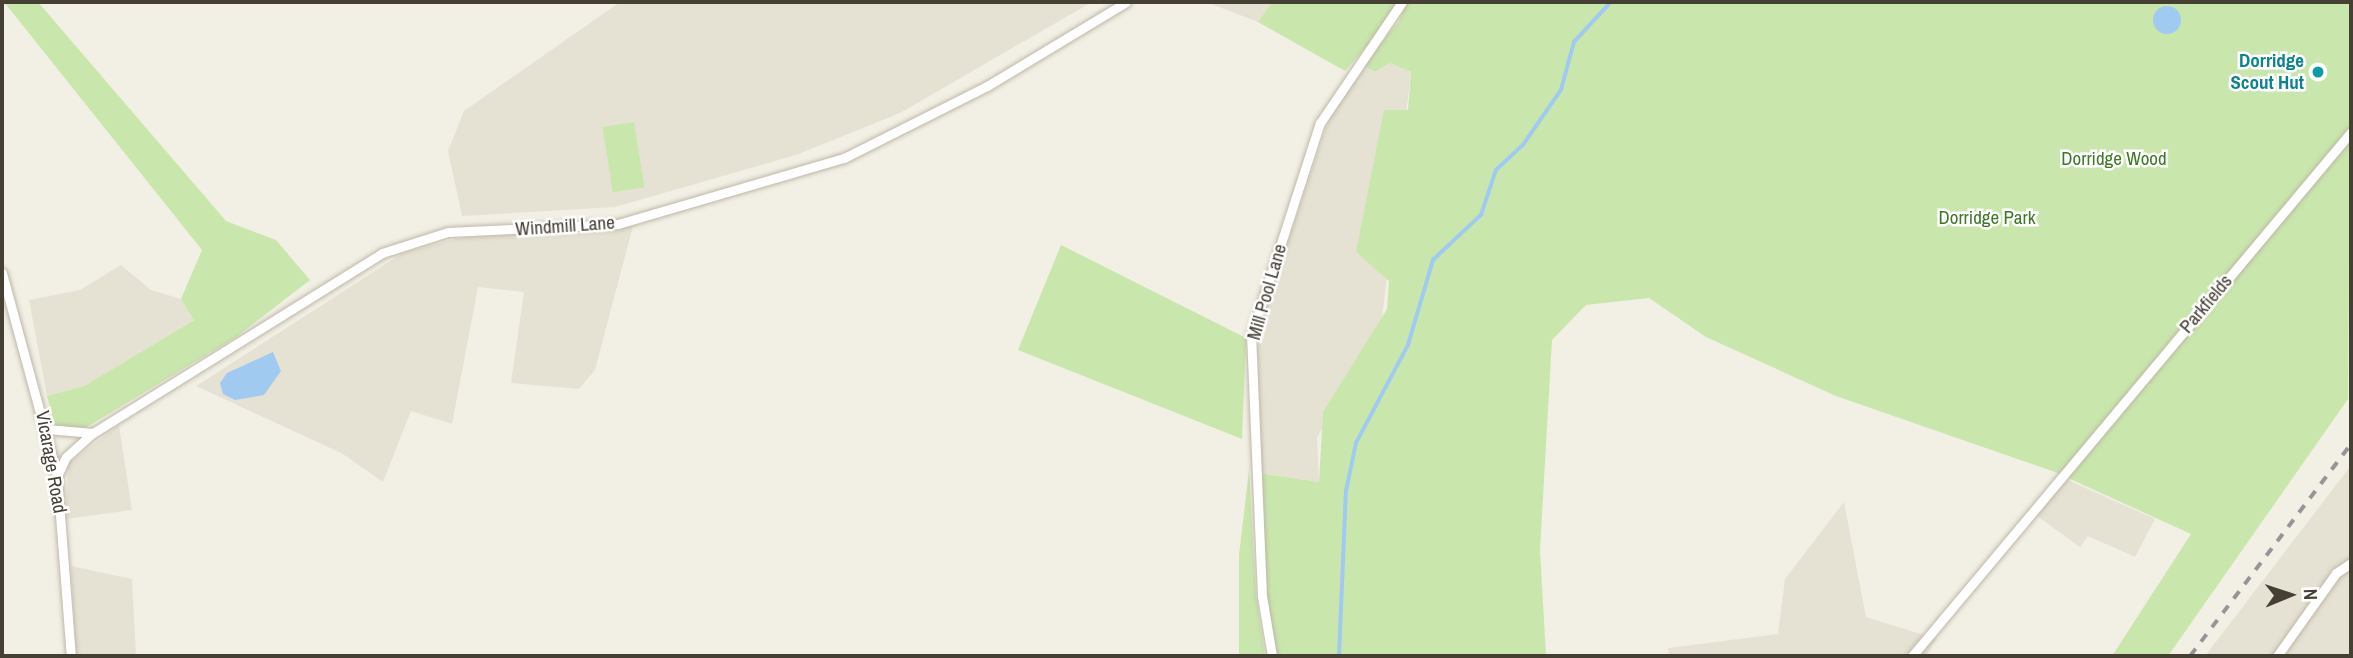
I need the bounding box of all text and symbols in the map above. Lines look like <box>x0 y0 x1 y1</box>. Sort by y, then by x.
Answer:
place label: Dorridge Scout Hut <box>2230 50 2304 94</box>
marker: Dorridge Scout Hut <box>2310 64 2326 80</box>
park label: Dorridge Wood <box>2061 148 2167 170</box>
park label: Dorridge Park <box>1939 207 2035 229</box>
street label: Windmill Lane <box>515 211 615 241</box>
street label: Mill Pool Lane <box>1242 241 1292 343</box>
street label: Parkfields <box>2175 270 2237 338</box>
street label: Vicarage Road <box>31 409 71 515</box>
north arrow <box>2255 560 2325 630</box>
text: N <box>2298 588 2324 600</box>

